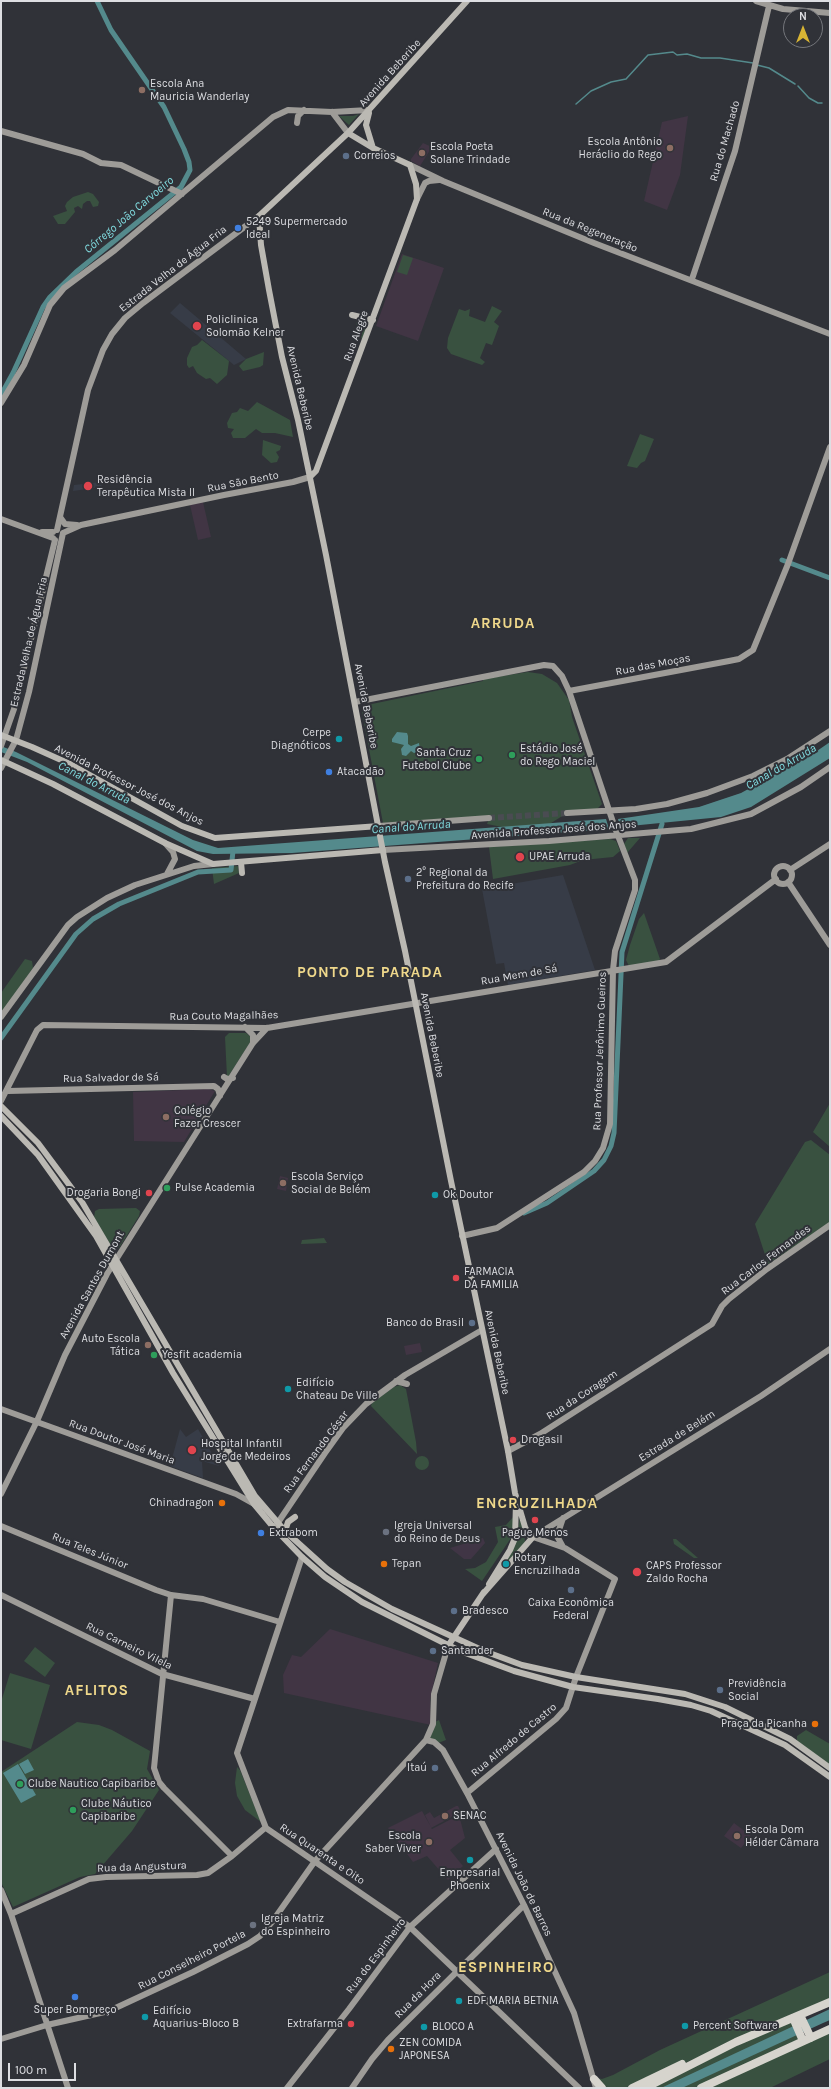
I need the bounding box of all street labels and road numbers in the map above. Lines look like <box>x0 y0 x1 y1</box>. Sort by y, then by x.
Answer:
street label: Avenida Beberibe <box>356 36 424 110</box>
street label: Rua do Machado <box>707 99 743 183</box>
street label: Rua da Regeneração <box>540 205 640 255</box>
street label: Estrada Velha de Água Fria <box>117 223 229 315</box>
street label: Rua Alegre <box>341 309 371 363</box>
street label: Avenida Beberibe <box>284 344 316 432</box>
street label: Rua São Bento <box>206 469 280 495</box>
street label: Estrada Velha de Água Fria <box>8 576 50 708</box>
street label: Rua das Moças <box>615 651 691 679</box>
street label: Avenida Beberibe <box>351 662 381 750</box>
street label: Avenida Professor José dos Anjos <box>52 742 206 828</box>
street label: Avenida Professor José dos Anjos <box>471 818 637 842</box>
street label: Rua Mem de Sá <box>480 962 558 988</box>
street label: Rua Professor Jerônimo Gueiros <box>591 971 609 1131</box>
street label: Avenida Beberibe <box>417 991 447 1079</box>
street label: Rua Couto Magalhães <box>169 1008 279 1024</box>
street label: Rua Salvador de Sá <box>63 1071 159 1085</box>
street label: Rua Carlos Fernandes <box>719 1222 813 1298</box>
street label: Avenida Santos Dumont <box>57 1229 127 1341</box>
street label: Avenida Beberibe <box>482 1308 512 1396</box>
street label: Rua da Coragem <box>544 1367 620 1423</box>
street label: Estrada de Belém <box>636 1407 718 1465</box>
street label: Rua Fernando César <box>281 1408 351 1496</box>
street label: Rua Doutor José Maria <box>67 1417 177 1467</box>
street label: Rua Teles Júnior <box>50 1530 130 1572</box>
street label: Rua Carneiro Vilela <box>84 1619 174 1673</box>
street label: Rua Alfredo de Castro <box>469 1700 559 1780</box>
street label: Rua Quarenta e Oito <box>277 1821 367 1887</box>
street label: Avenida João de Barros <box>493 1829 555 1939</box>
street label: Rua da Angustura <box>97 1859 187 1875</box>
street label: Rua do Espinheiro <box>343 1916 409 1996</box>
street label: Rua Conselheiro Portela <box>136 1927 248 1993</box>
street label: Rua da Hora <box>392 1969 444 2021</box>

